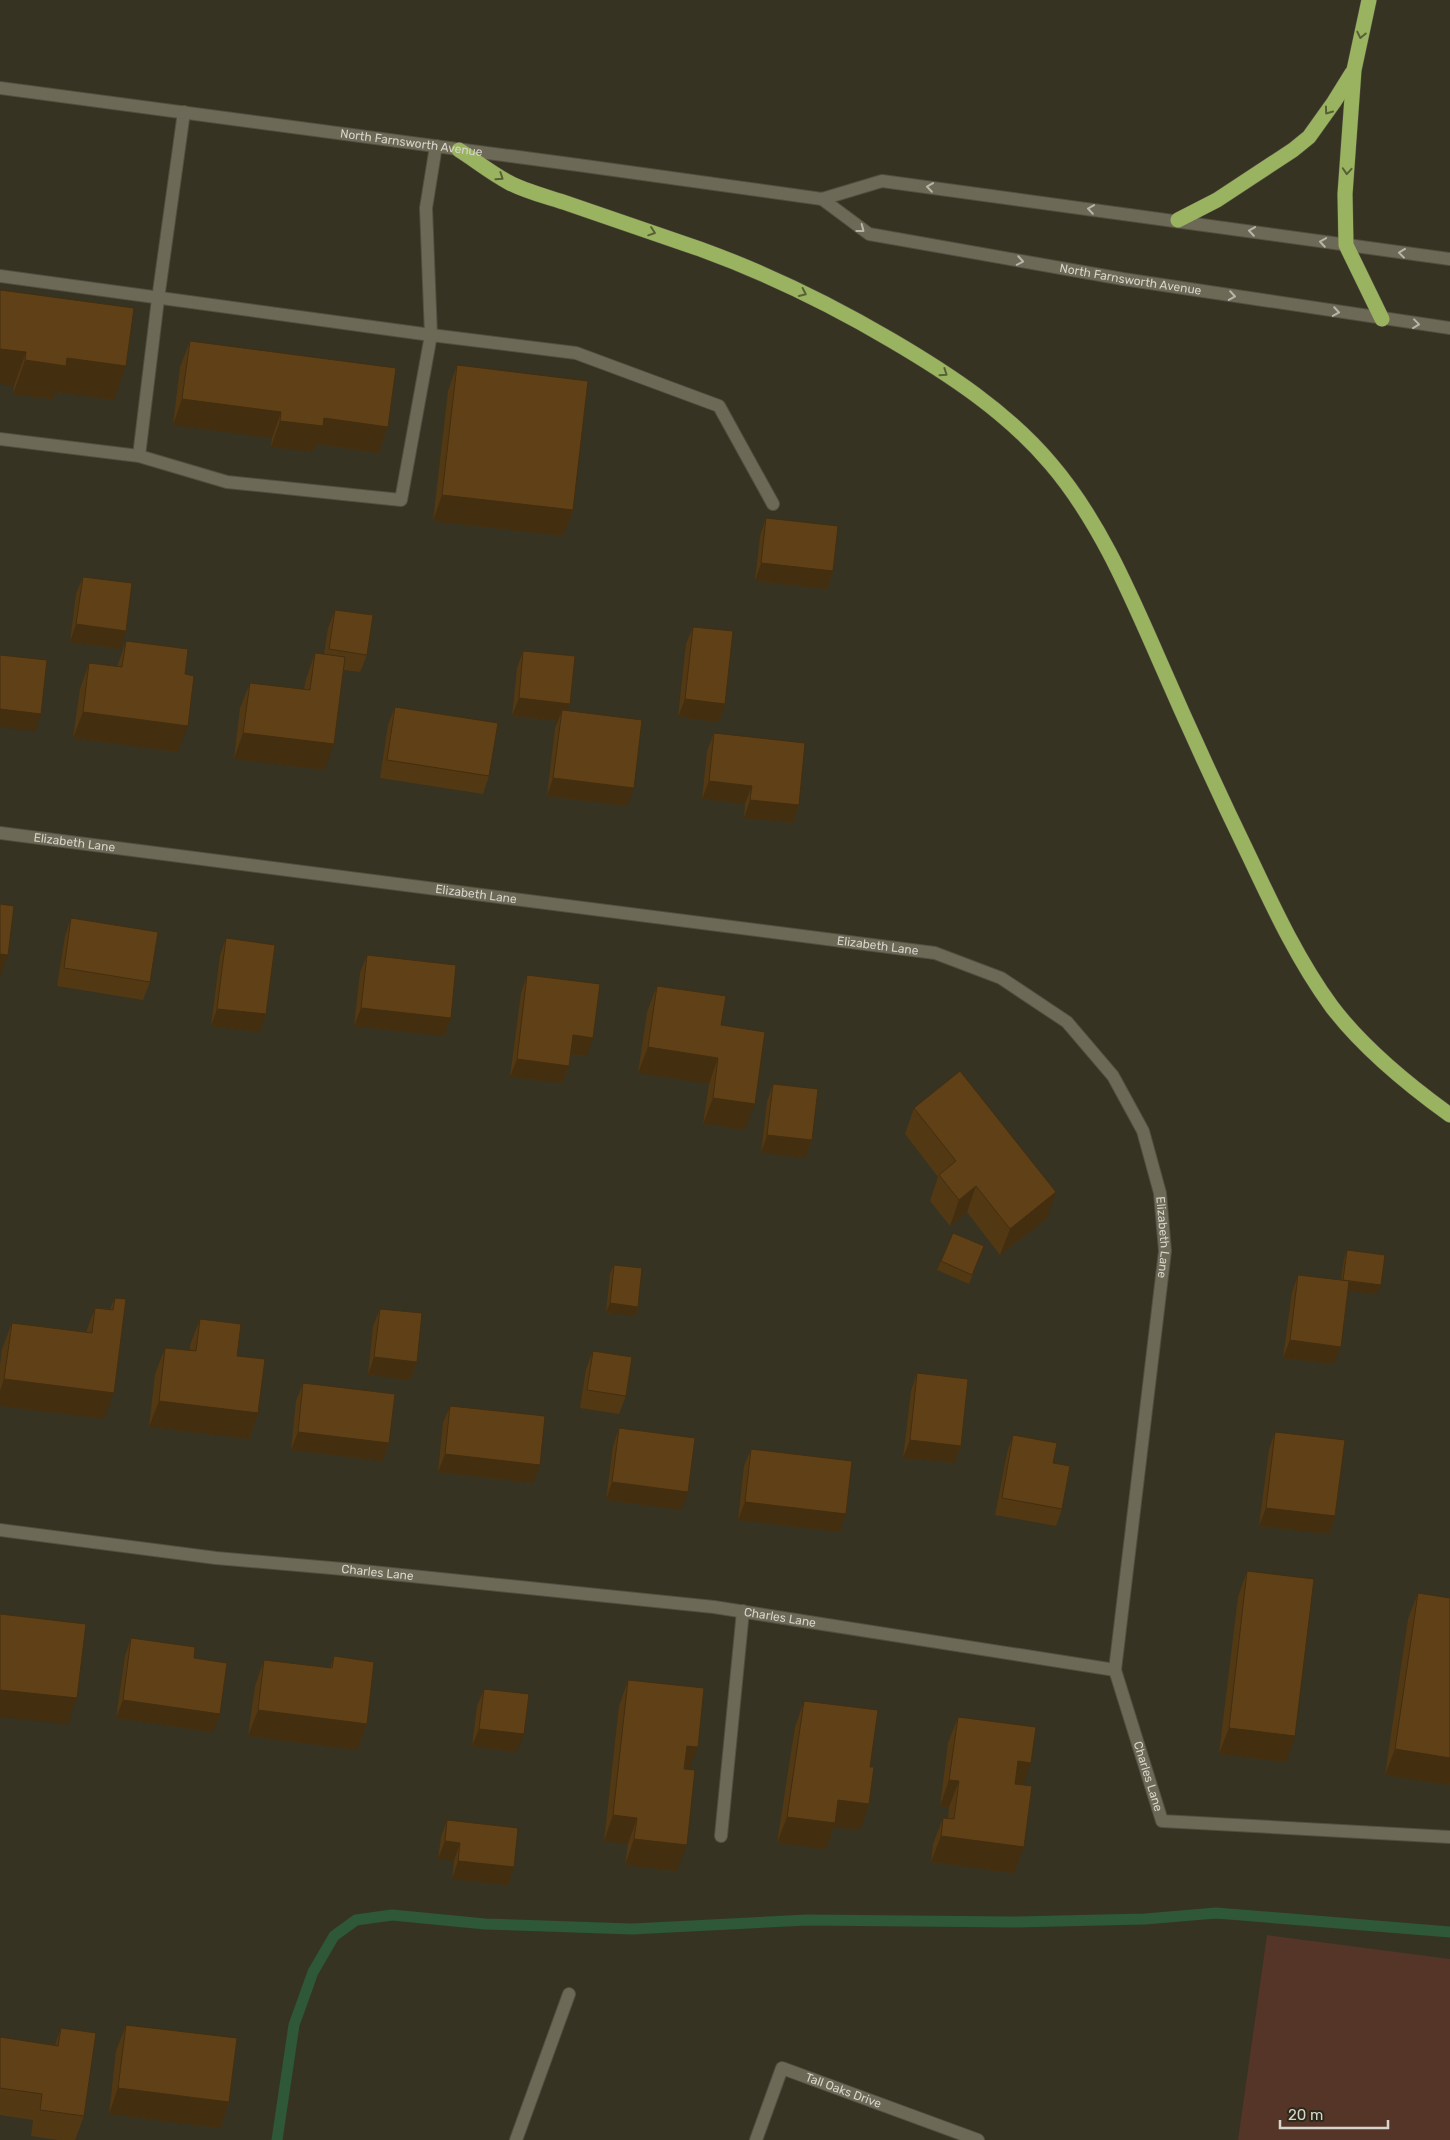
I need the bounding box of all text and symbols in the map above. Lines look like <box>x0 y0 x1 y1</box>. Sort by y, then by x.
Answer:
one-way arrow <box>1357 30 1367 39</box>
one-way arrow <box>1325 105 1334 115</box>
street label: North Farnsworth Avenue <box>339 126 484 159</box>
one-way arrow <box>1341 167 1352 175</box>
one-way arrow <box>494 170 503 180</box>
one-way arrow <box>926 182 934 193</box>
one-way arrow <box>1087 204 1095 215</box>
one-way arrow <box>855 223 864 231</box>
one-way arrow <box>647 226 656 236</box>
one-way arrow <box>1248 227 1256 237</box>
one-way arrow <box>1319 237 1327 248</box>
one-way arrow <box>1397 248 1405 259</box>
one-way arrow <box>1015 255 1024 265</box>
street label: North Farnsworth Avenue <box>1058 261 1203 298</box>
one-way arrow <box>798 287 807 297</box>
one-way arrow <box>1228 290 1236 301</box>
one-way arrow <box>1332 307 1340 317</box>
one-way arrow <box>1412 318 1420 329</box>
one-way arrow <box>938 367 948 376</box>
street label: Elizabeth Lane <box>33 830 116 855</box>
street label: Elizabeth Lane <box>435 882 518 906</box>
street label: Elizabeth Lane <box>836 933 920 958</box>
street label: Elizabeth Lane <box>1153 1196 1172 1279</box>
street label: Charles Lane <box>341 1562 415 1583</box>
street label: Charles Lane <box>743 1605 817 1630</box>
street label: Charles Lane <box>1131 1740 1166 1813</box>
street label: Tall Oaks Drive <box>803 2070 884 2111</box>
scale bar <box>1280 2098 1388 2130</box>
text: 20 m <box>1288 2106 1323 2124</box>

